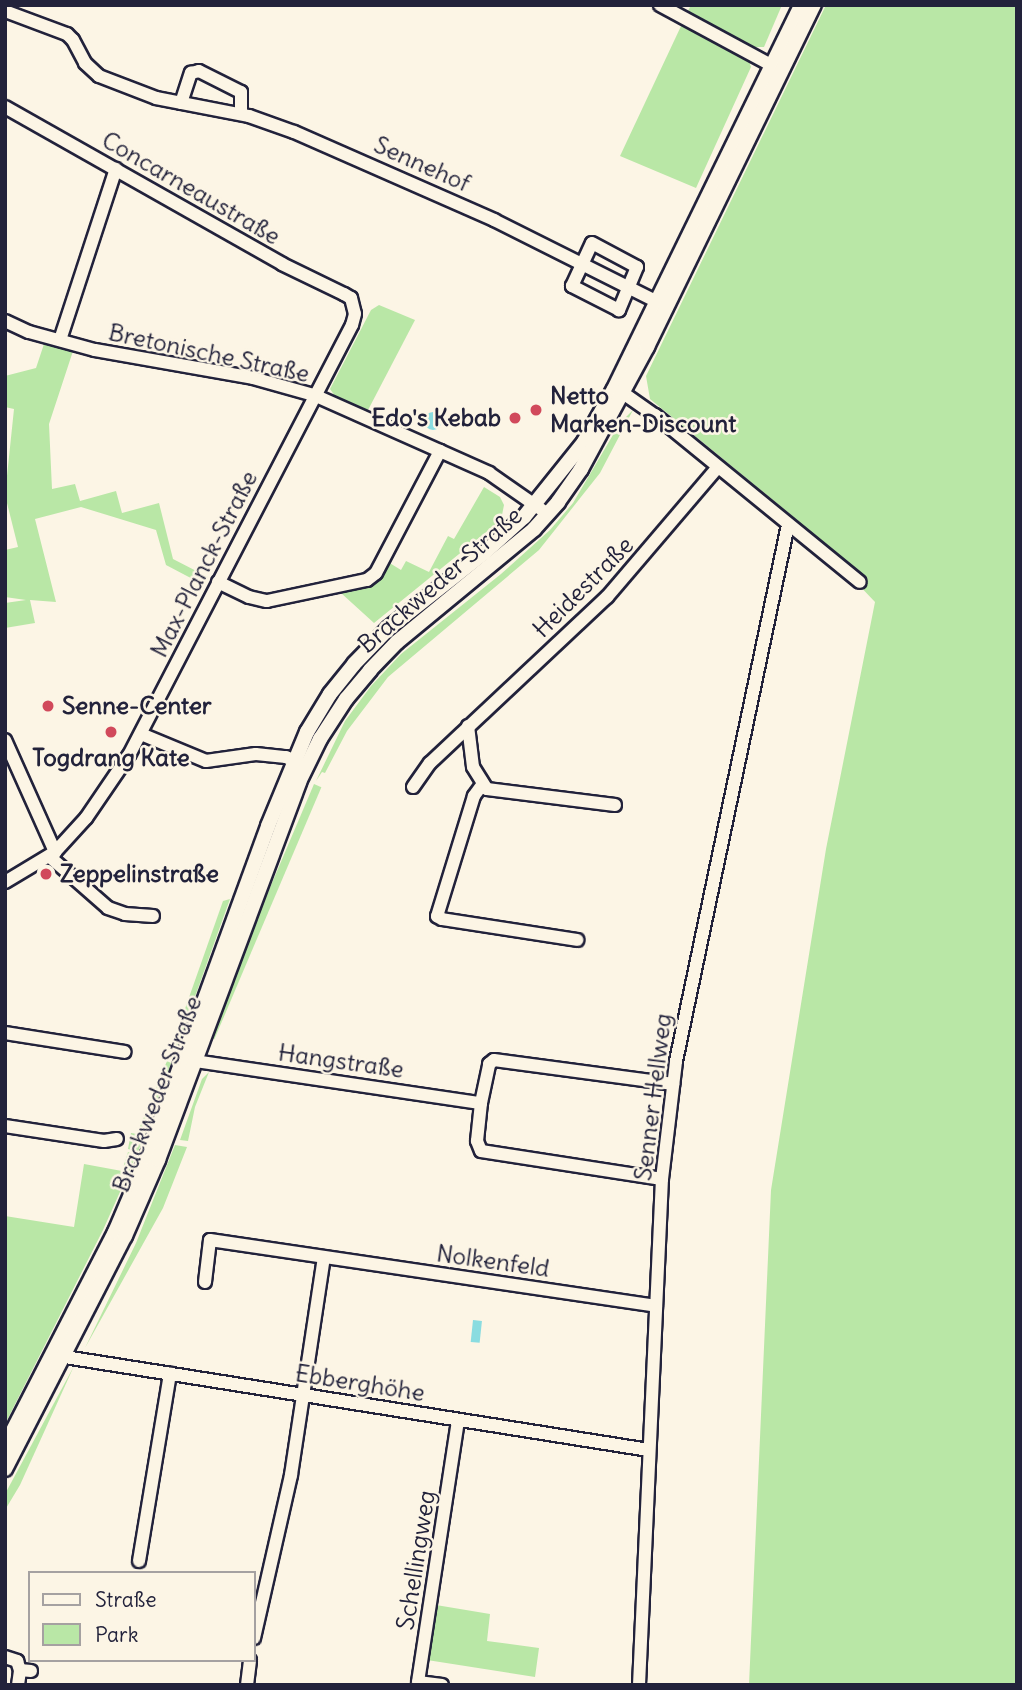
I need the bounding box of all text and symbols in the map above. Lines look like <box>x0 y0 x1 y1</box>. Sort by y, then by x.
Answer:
street label: Concarneaustraße <box>97 125 285 251</box>
street label: Sennehof <box>370 130 474 198</box>
street label: Bretonische Straße <box>106 318 312 388</box>
place label: Netto Marken-Discount <box>550 382 736 438</box>
marker: Netto Marken-Discount <box>528 402 544 418</box>
place label: Edo's Kebab <box>371 404 501 432</box>
marker: Edo's Kebab <box>507 410 523 426</box>
street label: Max-Planck-Straße <box>145 466 263 662</box>
street label: Brackweder Straße <box>352 501 528 659</box>
street label: Heidestraße <box>527 531 639 643</box>
place label: Senne-Center <box>62 692 212 720</box>
marker: Senne-Center <box>40 698 56 714</box>
marker: Togdrang Kate <box>103 724 119 740</box>
place label: Togdrang Kate <box>32 744 190 772</box>
place label: Zeppelinstraße <box>60 860 219 888</box>
marker: Zeppelinstraße <box>38 866 54 882</box>
street label: Brackweder Straße <box>106 992 208 1196</box>
street label: Senner Hellweg <box>628 1012 678 1182</box>
street label: Hangstraße <box>276 1038 406 1084</box>
street label: Nolkenfeld <box>435 1239 551 1283</box>
street label: Ebberghöhe <box>293 1359 427 1407</box>
street label: Schellingweg <box>391 1488 441 1632</box>
legend <box>28 1571 256 1662</box>
text: Straße <box>95 1586 156 1613</box>
text: Park <box>95 1621 138 1648</box>

